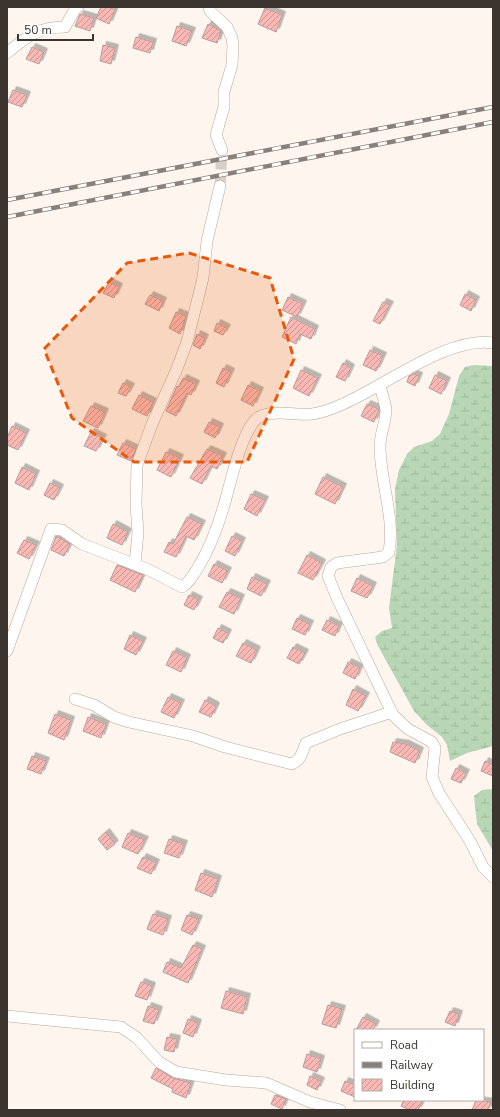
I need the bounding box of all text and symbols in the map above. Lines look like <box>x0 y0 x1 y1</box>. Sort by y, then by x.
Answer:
scale bar <box>18 16 93 42</box>
text: 50 m <box>24 22 52 38</box>
legend <box>354 1029 484 1101</box>
text: Road <box>390 1037 418 1053</box>
text: Railway <box>390 1057 434 1073</box>
text: Building <box>390 1077 435 1093</box>

